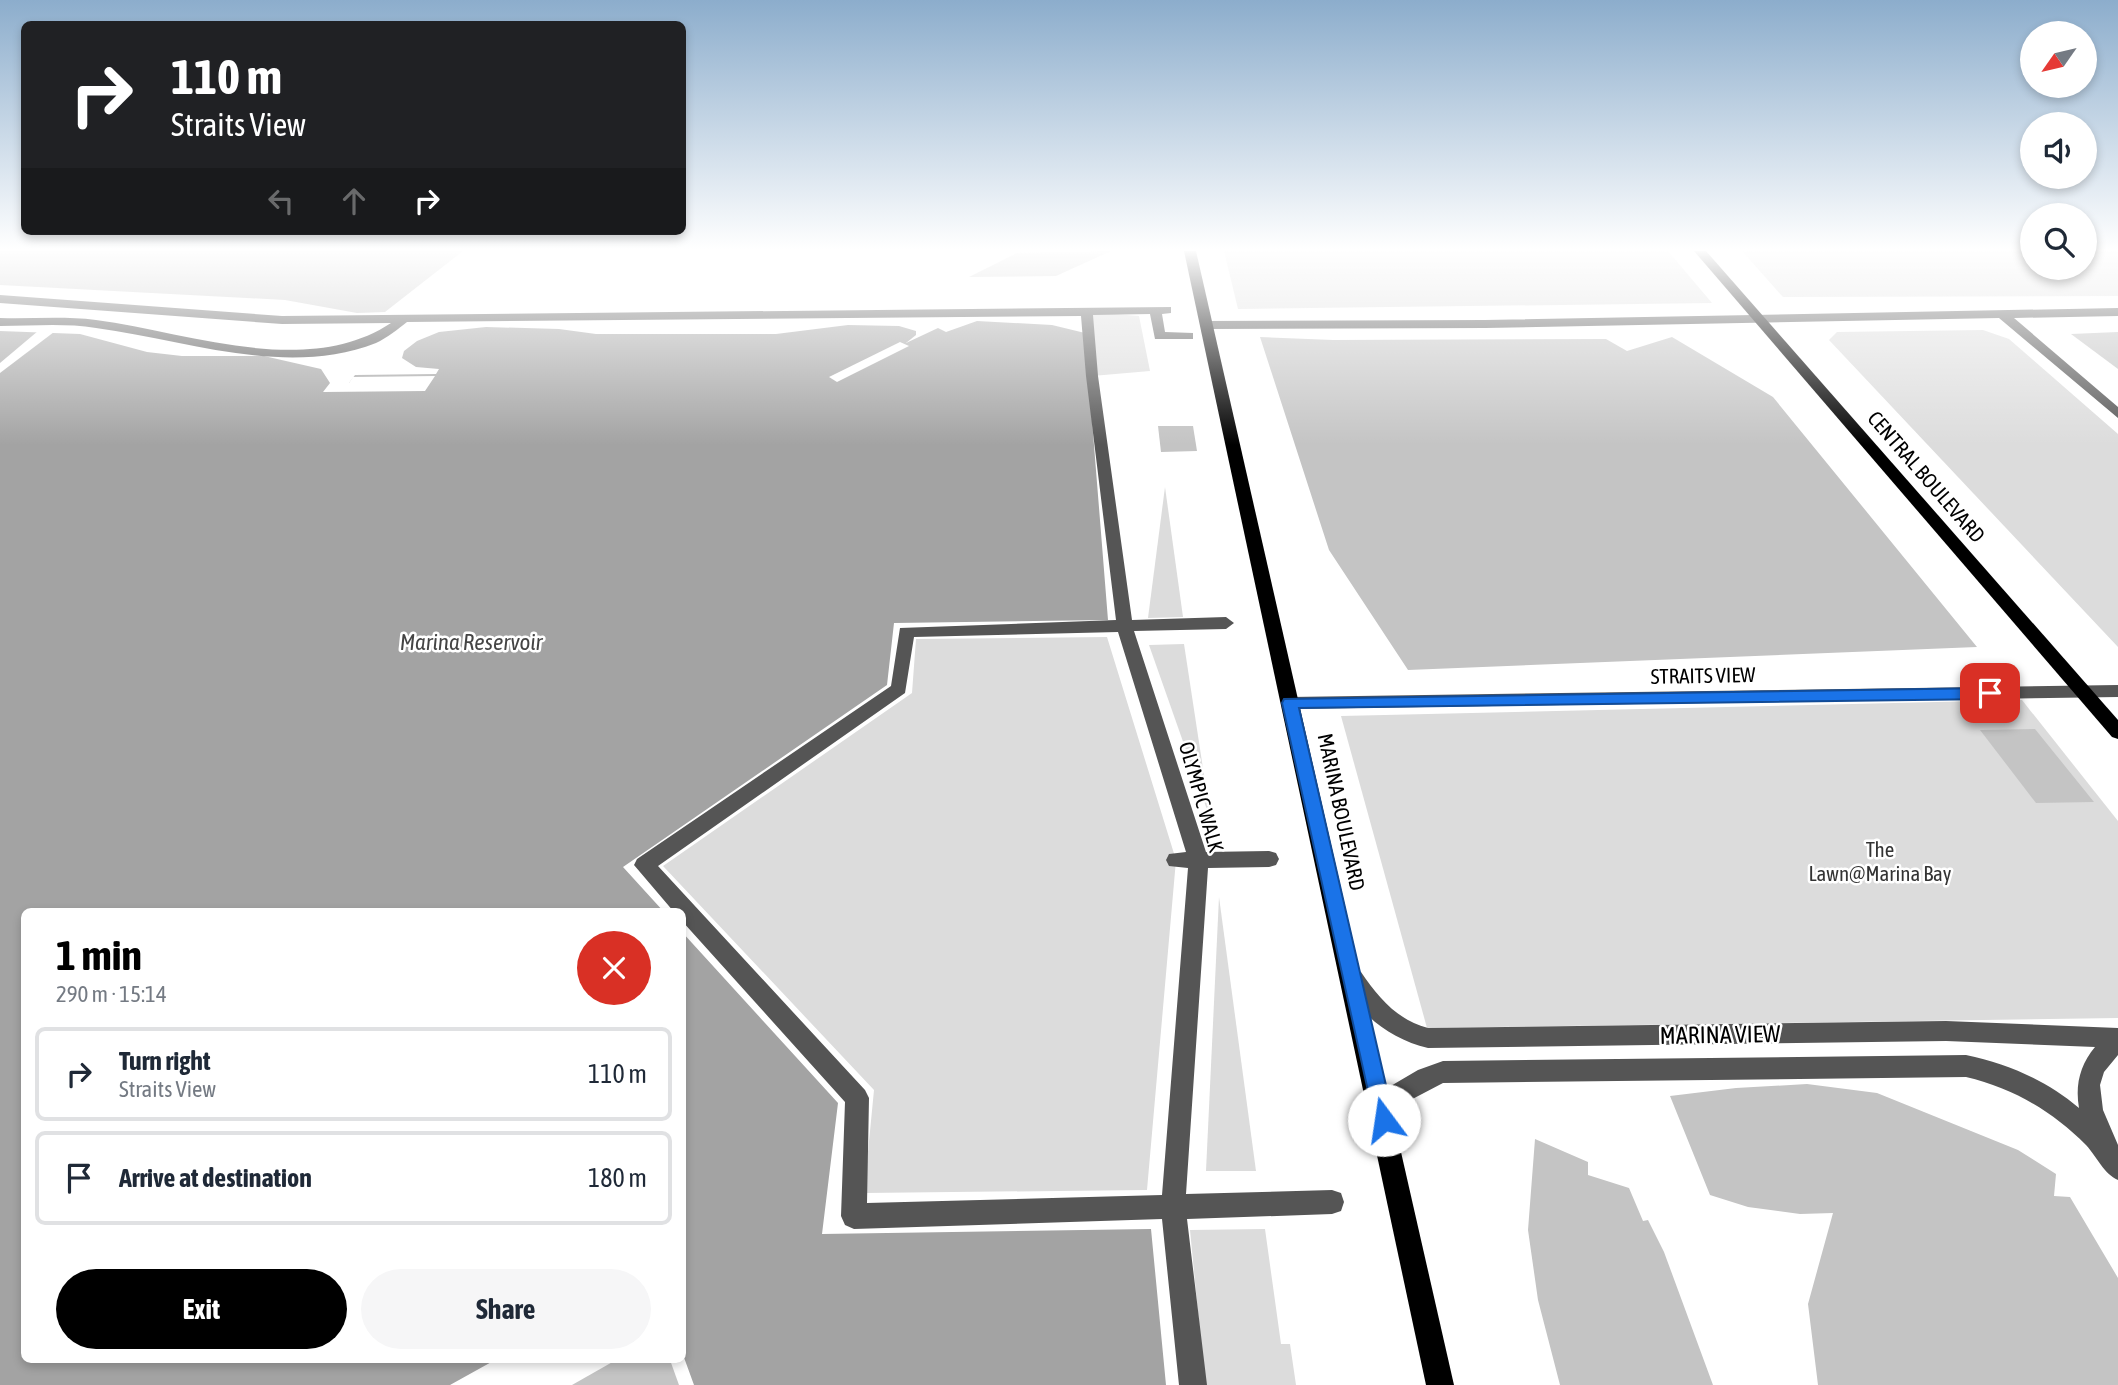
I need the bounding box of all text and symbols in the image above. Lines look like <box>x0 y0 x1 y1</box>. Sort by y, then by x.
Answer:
north arrow <box>2020 21 2096 98</box>
map controls <box>2020 21 2097 280</box>
text: 110 m <box>171 48 282 104</box>
icon: right <box>56 49 147 140</box>
text: Straits View <box>171 106 306 143</box>
button: sound <box>2020 112 2097 189</box>
icon: left <box>262 182 300 220</box>
icon: ahead <box>335 182 373 220</box>
icon: right <box>408 182 446 220</box>
button: search <box>2020 203 2097 280</box>
street label: CENTRAL BOULEVARD <box>1863 406 1990 547</box>
water label: Marina Reservoir <box>400 629 544 655</box>
street label: STRAITS VIEW <box>1650 662 1756 688</box>
pin <box>1960 663 2020 723</box>
icon: arrive <box>1971 674 2009 712</box>
street label: MARINA BOULEVARD <box>1314 731 1370 892</box>
street label: OLYMPIC WALK <box>1175 739 1229 855</box>
park label: The Lawn@Marina Bay <box>1808 837 1952 885</box>
text: 1 min <box>56 931 142 979</box>
button: close <box>577 931 651 1005</box>
text: 290 m · 15:14 <box>56 981 167 1007</box>
street label: MARINA VIEW <box>1659 1020 1781 1049</box>
text: Turn right <box>119 1046 210 1076</box>
icon: right <box>60 1055 98 1093</box>
text: 110 m <box>588 1059 647 1089</box>
text: Straits View <box>119 1076 216 1102</box>
position arrow <box>1347 1083 1421 1157</box>
icon: arrive <box>60 1159 98 1197</box>
text: Arrive at destination <box>119 1163 312 1193</box>
text: 180 m <box>588 1163 647 1193</box>
button: Exit <box>56 1269 347 1349</box>
button: Share <box>361 1269 651 1349</box>

